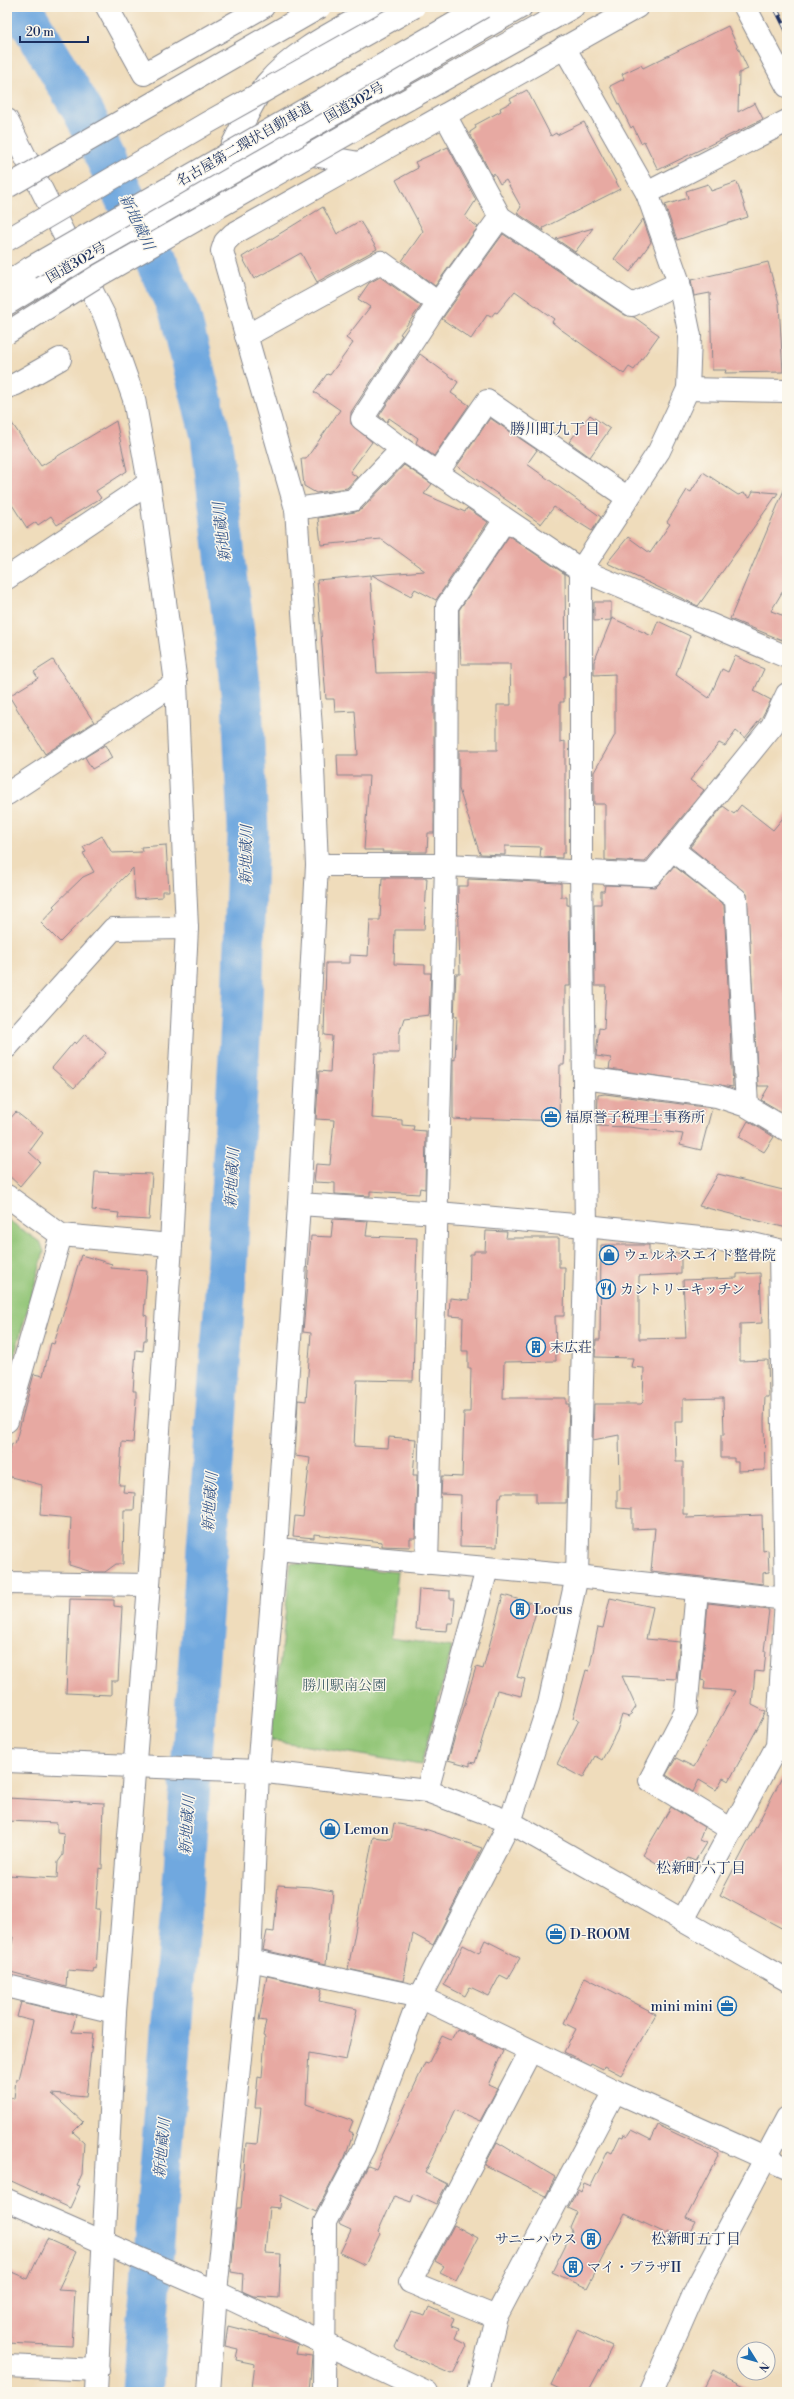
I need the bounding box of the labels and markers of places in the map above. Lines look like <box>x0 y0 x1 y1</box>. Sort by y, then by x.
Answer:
office icon: 福原誉子税理士事務所 <box>540 1106 562 1128</box>
place label: 福原誉子税理士事務所 <box>565 1109 705 1127</box>
shop icon: ウェルネスエイド整骨院 <box>598 1244 620 1266</box>
place label: ウェルネスエイド整骨院 <box>623 1247 776 1265</box>
restaurant icon: カントリーキッチン <box>595 1278 617 1300</box>
place label: カントリーキッチン <box>620 1281 745 1299</box>
building icon: 末広荘 <box>525 1336 547 1358</box>
place label: 末広荘 <box>550 1339 592 1357</box>
building icon: Locus <box>509 1598 531 1620</box>
place label: Locus <box>534 1601 572 1619</box>
shop icon: Lemon <box>319 1818 341 1840</box>
place label: Lemon <box>344 1821 389 1839</box>
office icon: D-ROOM <box>545 1923 567 1945</box>
place label: D-ROOM <box>570 1926 631 1944</box>
office icon: mini mini <box>716 1995 738 2017</box>
place label: mini mini <box>650 1998 713 2016</box>
building icon: サニーハウス <box>580 2228 602 2250</box>
place label: サニーハウス <box>495 2231 577 2249</box>
building icon: マイ・プラザII <box>562 2256 584 2278</box>
place label: マイ・プラザII <box>587 2259 682 2277</box>

